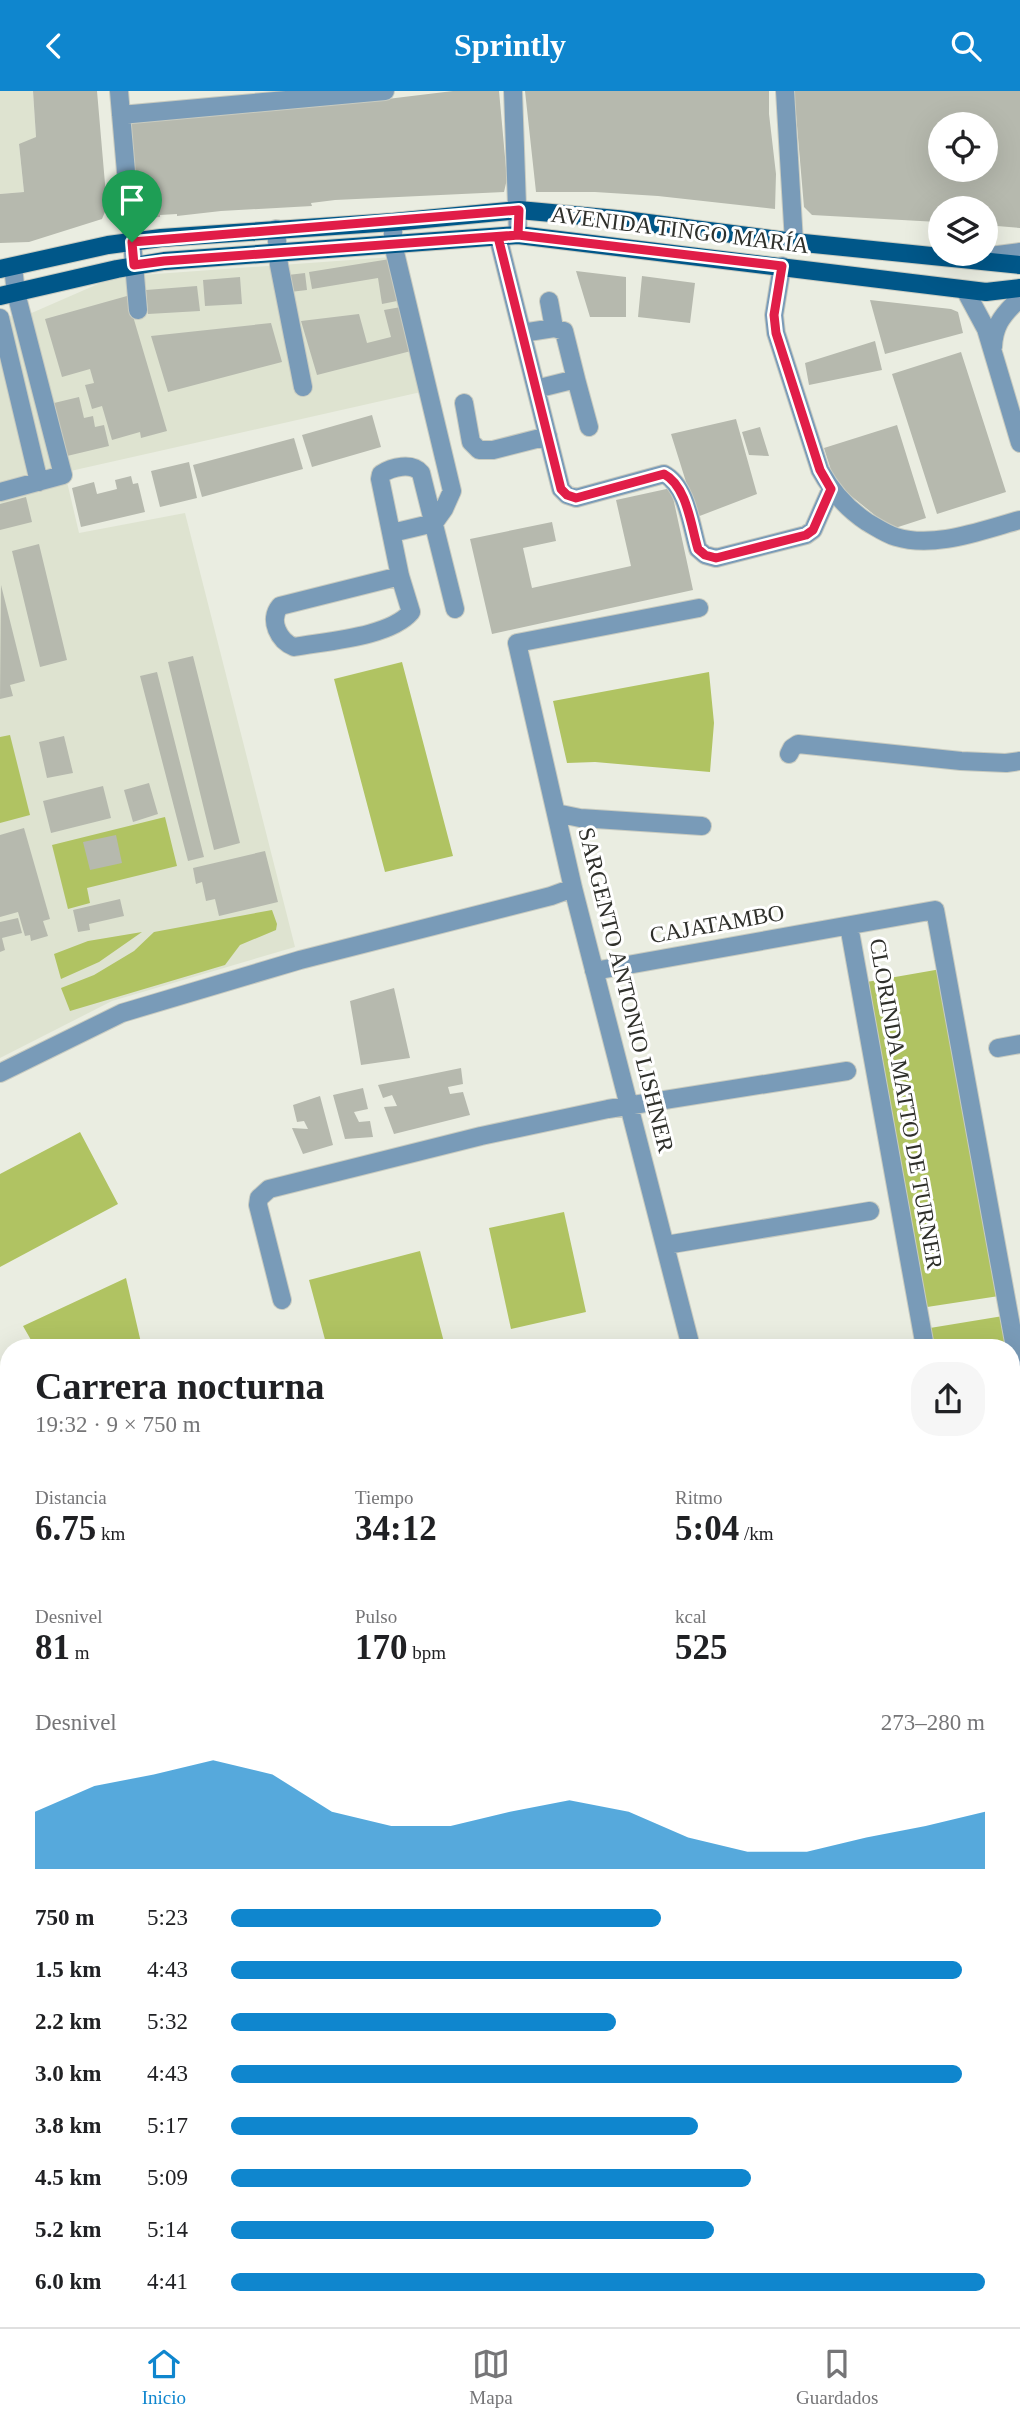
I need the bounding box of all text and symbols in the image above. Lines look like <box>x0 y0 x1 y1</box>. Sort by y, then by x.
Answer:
icon: back <box>35 27 73 65</box>
text: Sprintly <box>454 27 566 63</box>
icon: search <box>947 27 985 65</box>
map controls <box>928 112 998 266</box>
button: locate <box>928 112 998 182</box>
pin <box>102 170 162 242</box>
icon: arrive <box>113 181 151 219</box>
button: layers <box>928 196 998 266</box>
street label: AVENIDA TINGO MARÍA <box>550 202 811 258</box>
street label: SARGENTO ANTONIO LISHNER <box>573 825 679 1156</box>
street label: CAJATAMBO <box>648 900 786 948</box>
street label: CLORINDA MATTO DE TURNER <box>865 936 948 1272</box>
button: share <box>911 1362 985 1436</box>
text: Carrera nocturna <box>35 1365 325 1407</box>
text: 19:32 · 9 × 750 m <box>35 1412 201 1437</box>
text: Distancia <box>35 1487 107 1508</box>
text: Tiempo <box>355 1487 413 1508</box>
text: Ritmo <box>675 1487 723 1508</box>
text: 6.75 <box>35 1509 96 1548</box>
text: 34:12 <box>355 1509 437 1548</box>
text: 5:04 <box>675 1509 739 1548</box>
text: km <box>96 1523 125 1544</box>
text: /km <box>739 1523 773 1544</box>
text: Desnivel <box>35 1606 103 1627</box>
text: Pulso <box>355 1606 397 1627</box>
text: kcal <box>675 1606 707 1627</box>
text: 81 <box>35 1628 70 1667</box>
text: 170 <box>355 1628 408 1667</box>
text: 525 <box>675 1628 728 1667</box>
text: m <box>70 1642 90 1663</box>
text: bpm <box>408 1642 446 1663</box>
text: Desnivel <box>35 1710 117 1735</box>
text: 273–280 m <box>881 1710 985 1735</box>
text: 750 m <box>35 1905 94 1930</box>
text: 5:23 <box>147 1905 188 1930</box>
text: 1.5 km <box>35 1957 101 1982</box>
text: 4:43 <box>147 1957 188 1982</box>
text: 2.2 km <box>35 2009 101 2034</box>
text: 5:32 <box>147 2009 188 2034</box>
text: 3.0 km <box>35 2061 101 2086</box>
text: 4:43 <box>147 2061 188 2086</box>
text: 3.8 km <box>35 2113 101 2138</box>
text: 5:17 <box>147 2113 188 2138</box>
text: 4.5 km <box>35 2165 101 2190</box>
text: 5:09 <box>147 2165 188 2190</box>
text: 5.2 km <box>35 2217 101 2242</box>
text: 5:14 <box>147 2217 188 2242</box>
text: 6.0 km <box>35 2269 101 2294</box>
text: 4:41 <box>147 2269 188 2294</box>
tab: Inicio <box>142 2345 186 2409</box>
tab: Mapa <box>469 2345 513 2409</box>
tab: Guardados <box>796 2345 878 2409</box>

